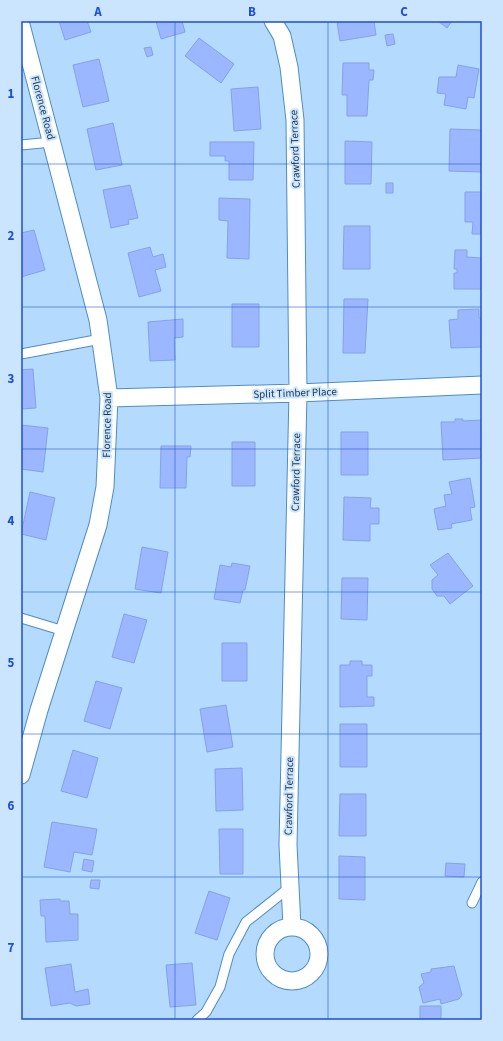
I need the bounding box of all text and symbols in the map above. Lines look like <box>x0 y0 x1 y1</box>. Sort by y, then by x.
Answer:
text: A <box>93 3 102 21</box>
text: B <box>248 3 256 21</box>
text: C <box>400 3 408 21</box>
street label: Florence Road <box>27 74 59 142</box>
text: 1 <box>8 85 15 103</box>
street label: Crawford Terrace <box>286 109 304 188</box>
text: 2 <box>8 227 15 245</box>
text: 3 <box>8 370 15 388</box>
street label: Split Timber Place <box>253 384 338 402</box>
street label: Florence Road <box>99 392 115 458</box>
street label: Crawford Terrace <box>288 432 304 511</box>
text: 4 <box>8 512 15 530</box>
text: 5 <box>8 654 15 672</box>
street label: Crawford Terrace <box>281 756 297 835</box>
text: 6 <box>8 797 15 815</box>
text: 7 <box>8 939 15 957</box>

